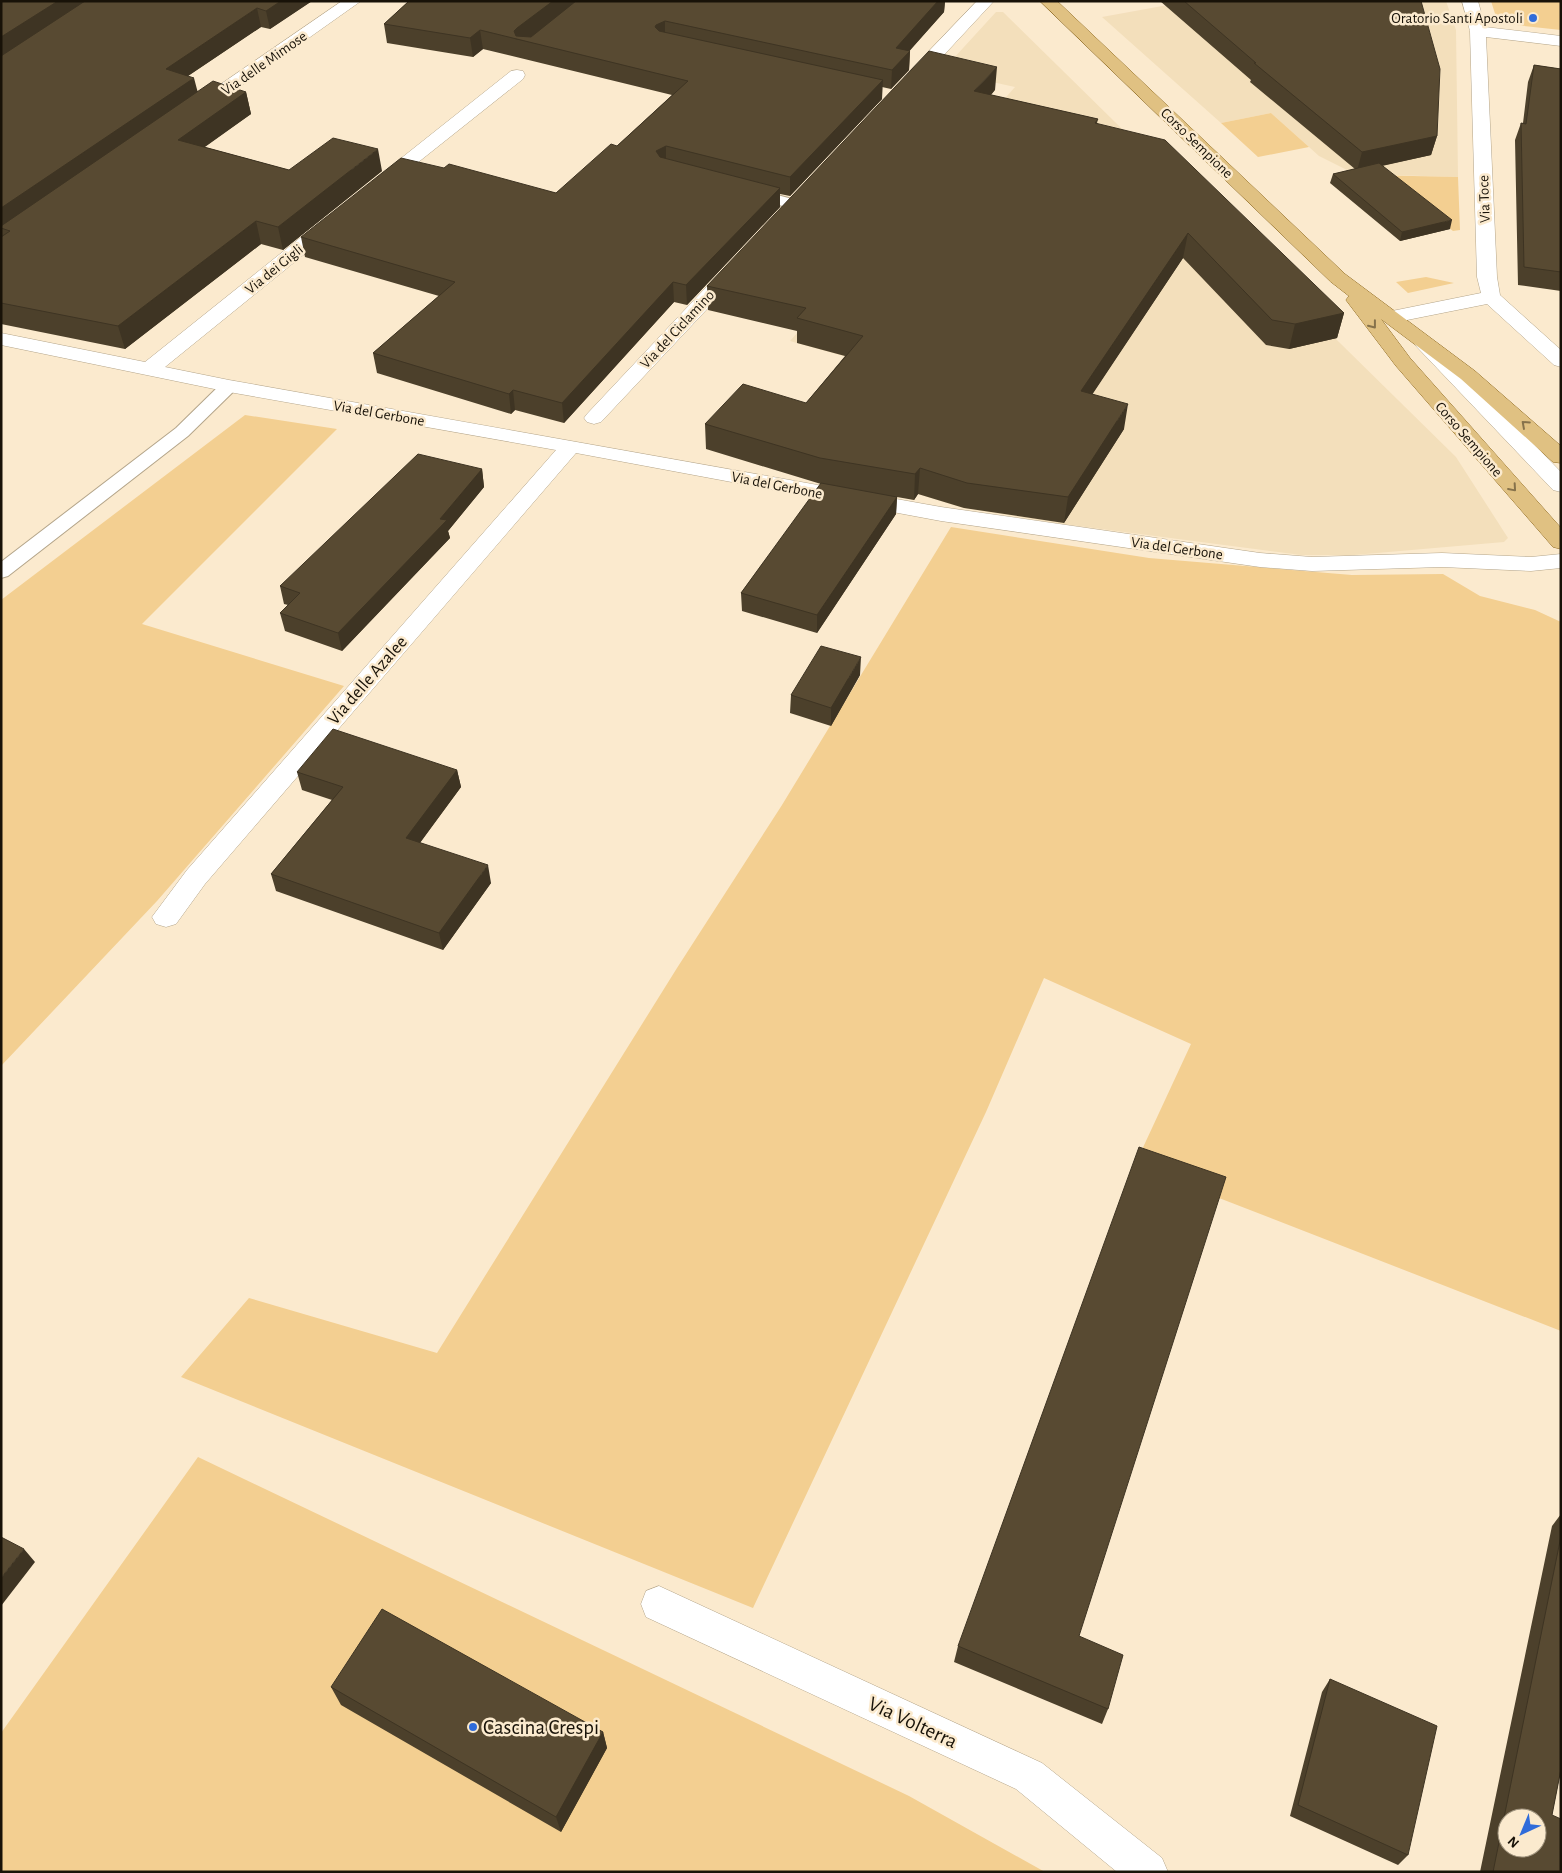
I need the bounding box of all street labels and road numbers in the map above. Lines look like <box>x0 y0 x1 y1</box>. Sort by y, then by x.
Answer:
street label: Via delle Mimose <box>219 28 310 98</box>
street label: Corso Sempione <box>1158 105 1236 181</box>
street label: Via Toce <box>1476 175 1493 223</box>
street label: Via dei Gigli <box>243 242 306 297</box>
street label: Via del Ciclamino <box>638 287 717 371</box>
street label: Via del Gerbone <box>332 398 426 429</box>
street label: Corso Sempione <box>1432 399 1505 480</box>
street label: Via del Gerbone <box>730 469 824 502</box>
street label: Via del Gerbone <box>1130 535 1224 562</box>
street label: Via delle Azalee <box>325 633 411 728</box>
street label: Via Volterra <box>865 1693 961 1752</box>

